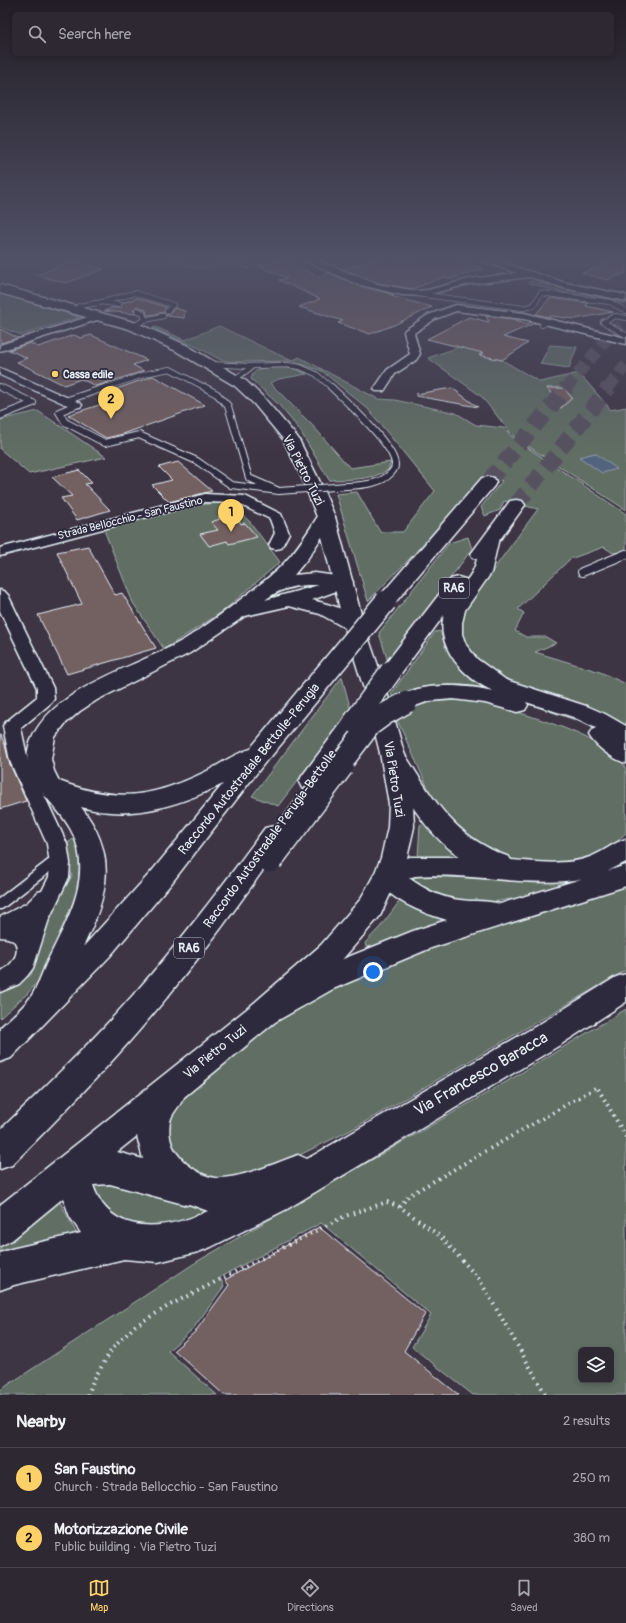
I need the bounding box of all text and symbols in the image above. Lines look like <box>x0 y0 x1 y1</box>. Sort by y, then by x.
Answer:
search box <box>12 12 614 56</box>
icon: search <box>26 23 48 45</box>
text: Search here <box>58 25 131 44</box>
place label: Cassa edile <box>63 368 114 381</box>
marker: Cassa edile <box>50 369 60 379</box>
pin: 2 <box>98 386 124 419</box>
street label: Via Pietro Tuzi <box>278 432 328 508</box>
street label: Strada Bellocchio - San Faustino <box>56 494 204 542</box>
pin: 1 <box>218 499 244 532</box>
road number: RA6 <box>439 578 469 598</box>
street label: Raccordo Autostradale Bettolle-Perugia <box>175 680 323 858</box>
street label: Via Pietro Tuzi <box>380 740 408 818</box>
street label: Raccordo Autostradale Perugia-Bettolle <box>200 746 340 931</box>
road number: RA6 <box>174 938 204 958</box>
your location <box>363 962 383 982</box>
street label: Via Pietro Tuzi <box>180 1022 250 1082</box>
street label: Via Francesco Baracca <box>410 1027 552 1121</box>
map controls <box>578 1347 614 1383</box>
button: layers <box>578 1347 614 1383</box>
text: Nearby <box>16 1411 65 1432</box>
text: 2 results <box>563 1413 610 1429</box>
text: San Faustino <box>54 1460 135 1479</box>
text: 1 <box>26 1470 32 1486</box>
text: 250 m <box>572 1470 610 1486</box>
text: Church · Strada Bellocchio - San Faustino <box>54 1479 278 1495</box>
text: Motorizzazione Civile <box>54 1520 188 1539</box>
text: 2 <box>25 1530 33 1546</box>
text: 380 m <box>573 1530 610 1546</box>
text: Public building · Via Pietro Tuzi <box>54 1539 216 1555</box>
tab: Map <box>88 1577 110 1614</box>
tab: Directions <box>287 1577 334 1614</box>
tab: Saved <box>510 1577 538 1614</box>

